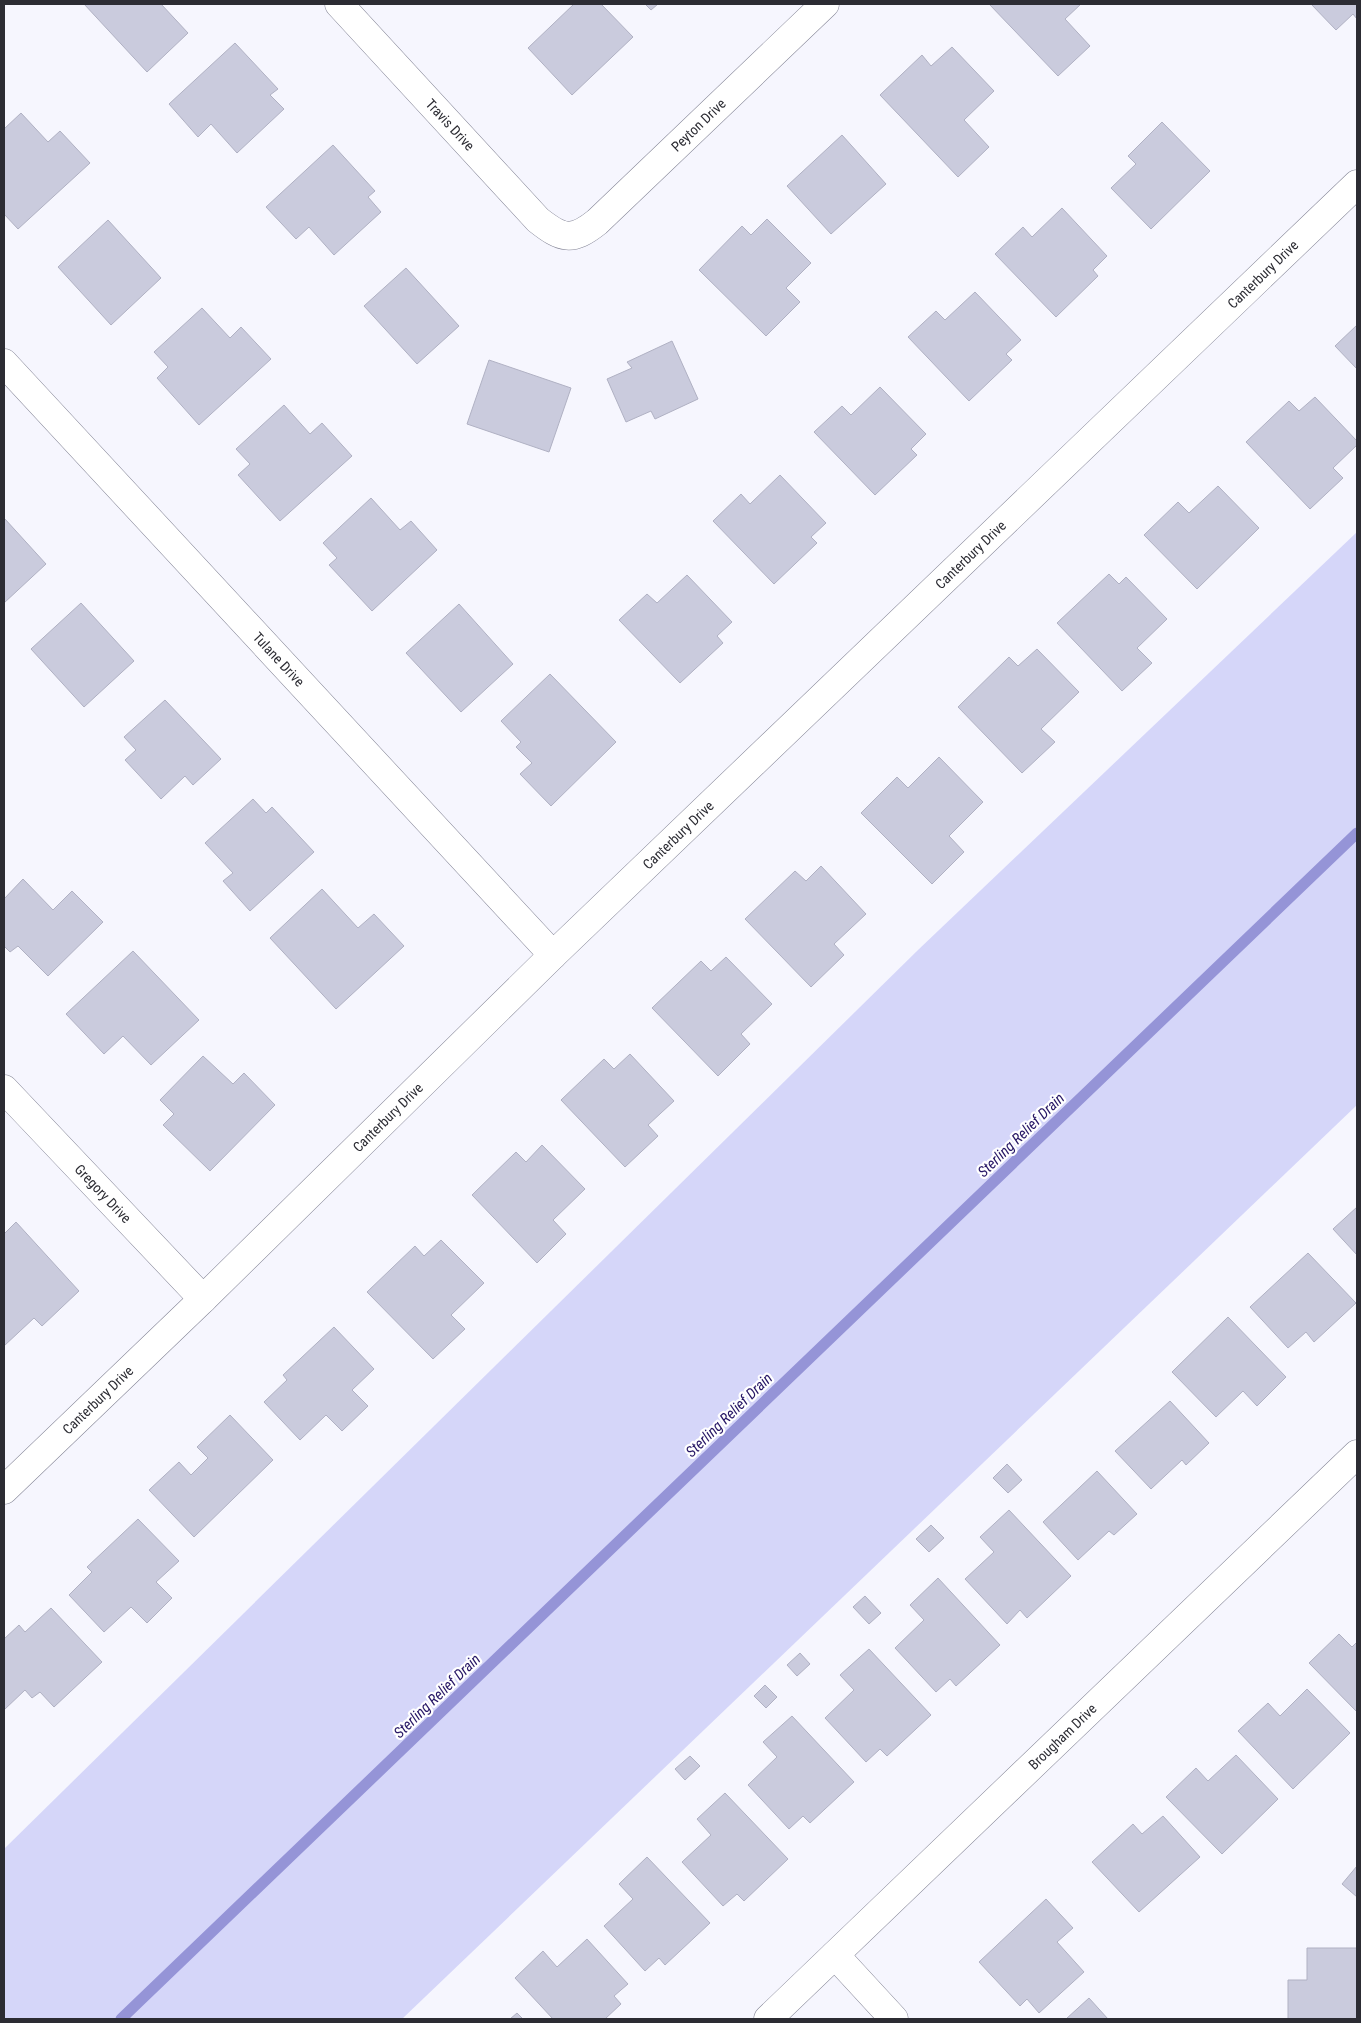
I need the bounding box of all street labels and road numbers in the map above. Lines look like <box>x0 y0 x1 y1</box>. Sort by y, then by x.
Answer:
street label: Peyton Drive <box>668 95 729 155</box>
street label: Travis Drive <box>422 96 478 154</box>
street label: Canterbury Drive <box>1224 237 1302 312</box>
street label: Canterbury Drive <box>932 517 1009 592</box>
street label: Tulane Drive <box>250 629 308 690</box>
street label: Canterbury Drive <box>640 797 717 872</box>
street label: Canterbury Drive <box>350 1079 426 1155</box>
street label: Gregory Drive <box>72 1161 135 1226</box>
street label: Canterbury Drive <box>59 1362 137 1437</box>
street label: Brougham Drive <box>1025 1700 1100 1773</box>

